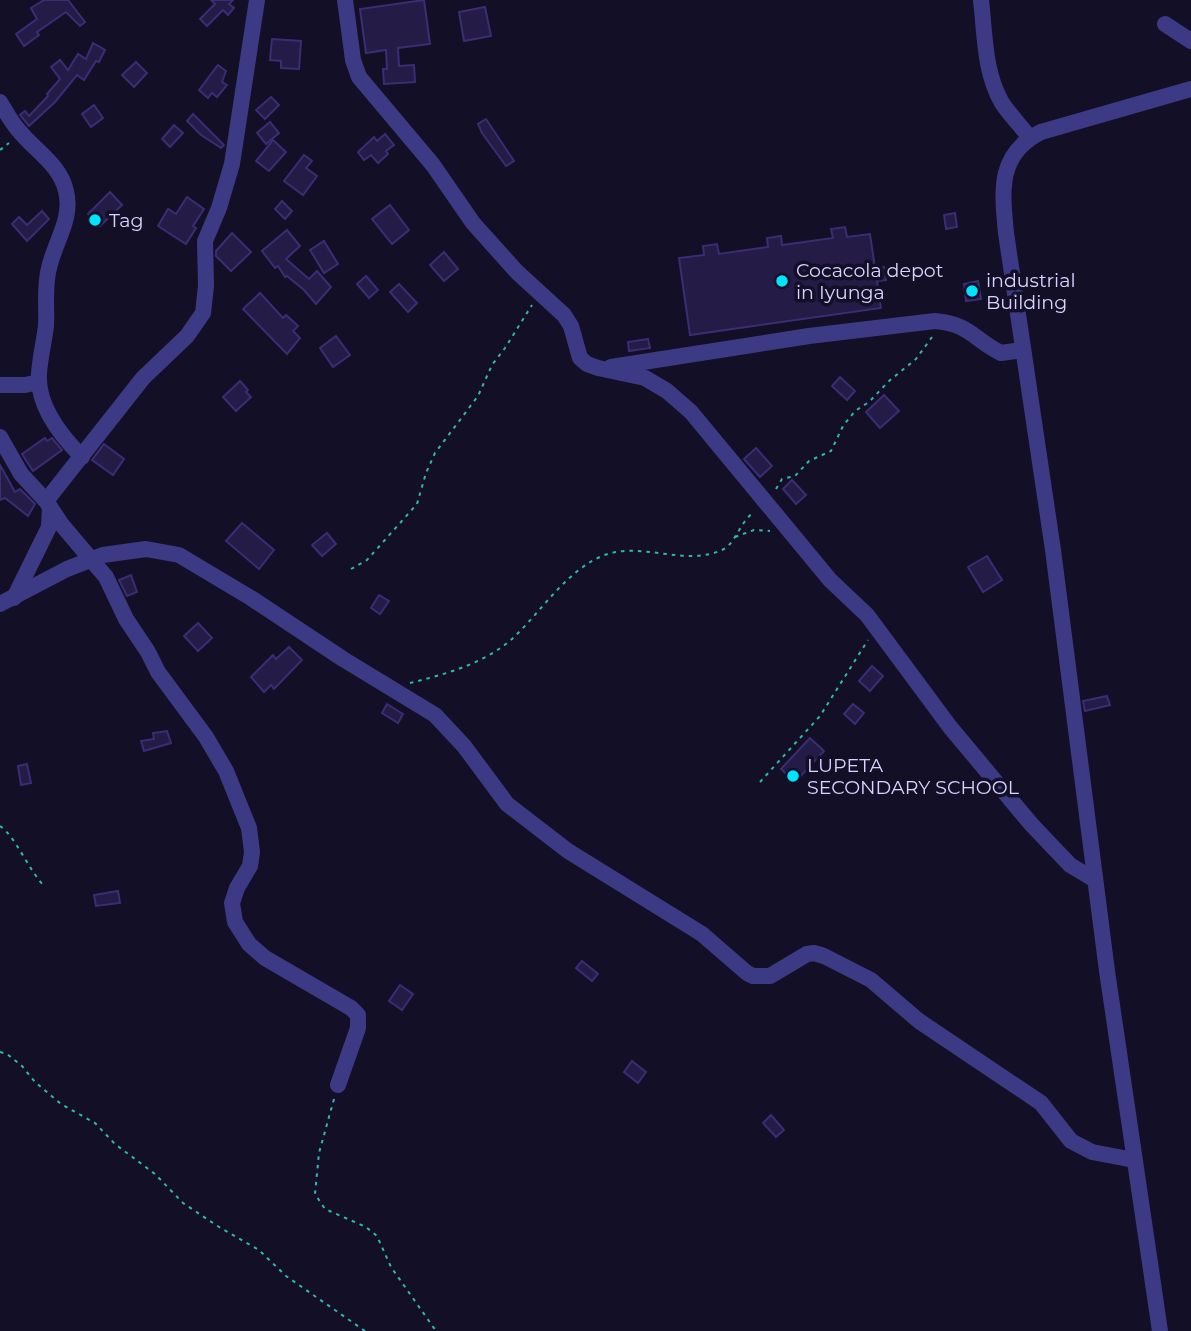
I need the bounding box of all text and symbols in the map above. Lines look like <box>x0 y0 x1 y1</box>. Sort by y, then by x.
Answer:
place label: Tag <box>109 209 144 232</box>
marker: Tag <box>87 212 103 228</box>
place label: Cocacola depot in Iyunga <box>796 259 944 304</box>
place label: industrial Building <box>986 269 1076 314</box>
marker: Cocacola depot in Iyunga <box>774 273 790 289</box>
marker: industrial Building <box>964 283 980 299</box>
place label: LUPETA SECONDARY SCHOOL <box>807 754 1020 799</box>
marker: LUPETA SECONDARY SCHOOL <box>785 768 801 784</box>

